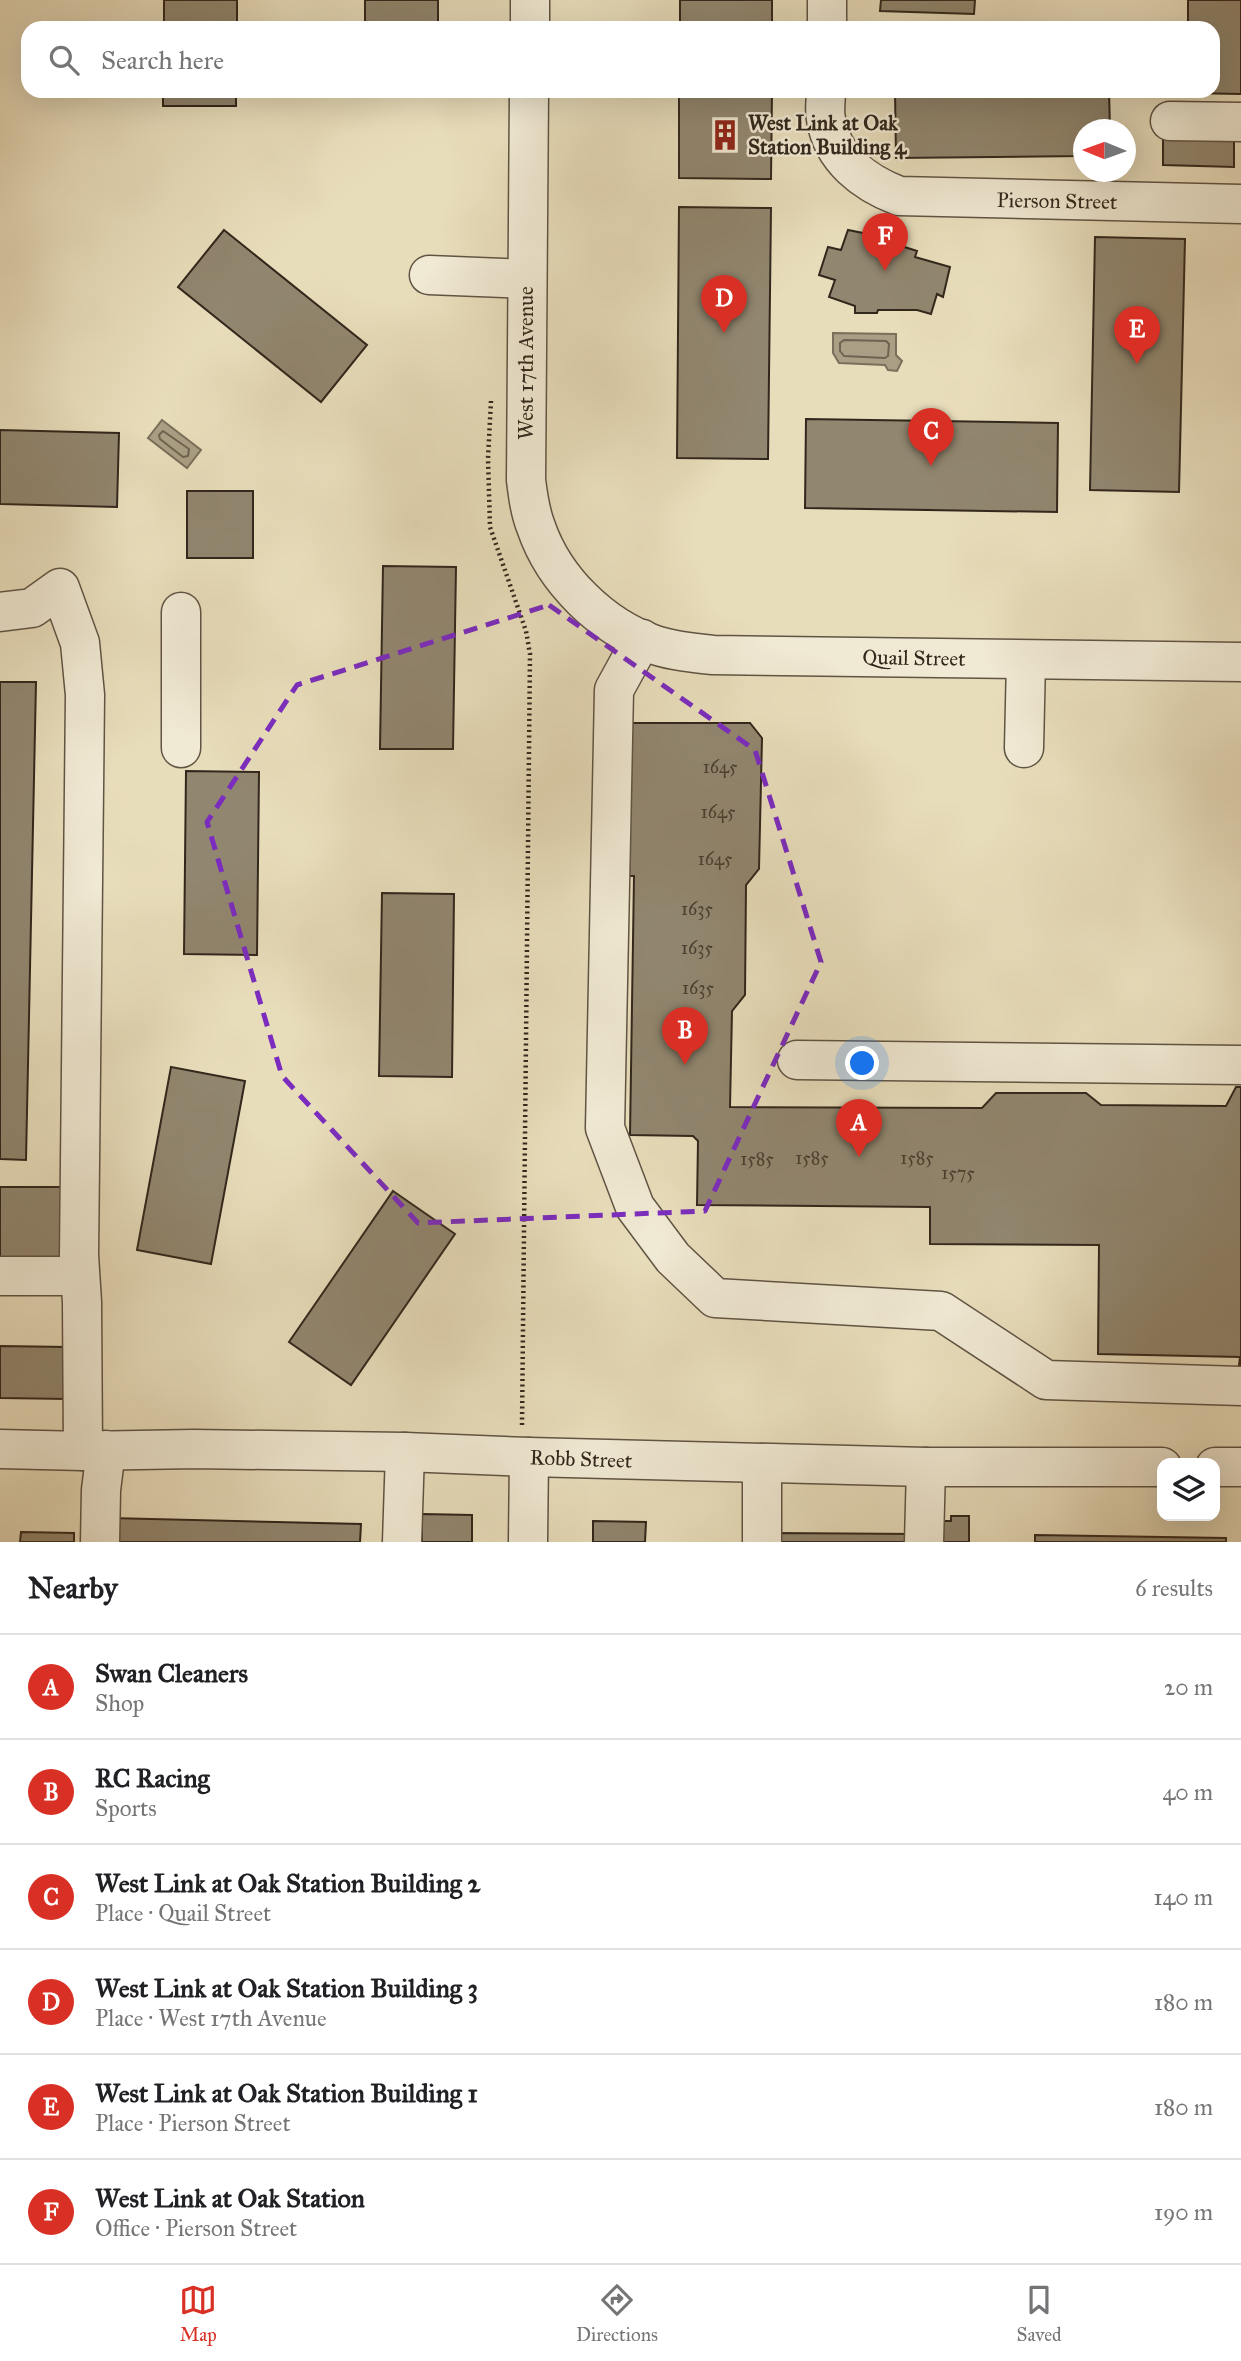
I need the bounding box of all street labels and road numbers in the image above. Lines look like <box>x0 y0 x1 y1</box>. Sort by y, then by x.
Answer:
street label: Pierson Street <box>996 187 1118 215</box>
street label: West 17th Avenue <box>513 286 539 440</box>
street label: Quail Street <box>862 644 966 672</box>
street label: Robb Street <box>529 1444 633 1474</box>

